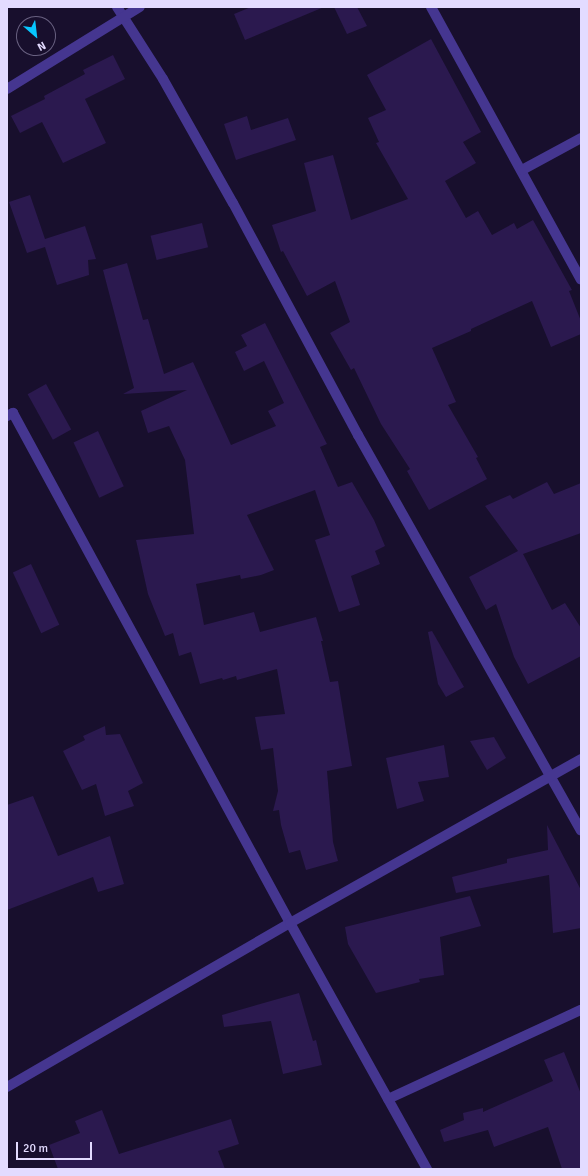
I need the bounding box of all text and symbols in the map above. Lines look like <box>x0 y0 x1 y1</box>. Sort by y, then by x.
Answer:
north arrow <box>16 16 56 56</box>
text: N <box>35 39 48 54</box>
scale bar <box>18 1134 94 1160</box>
text: 20 m <box>23 1141 48 1156</box>

